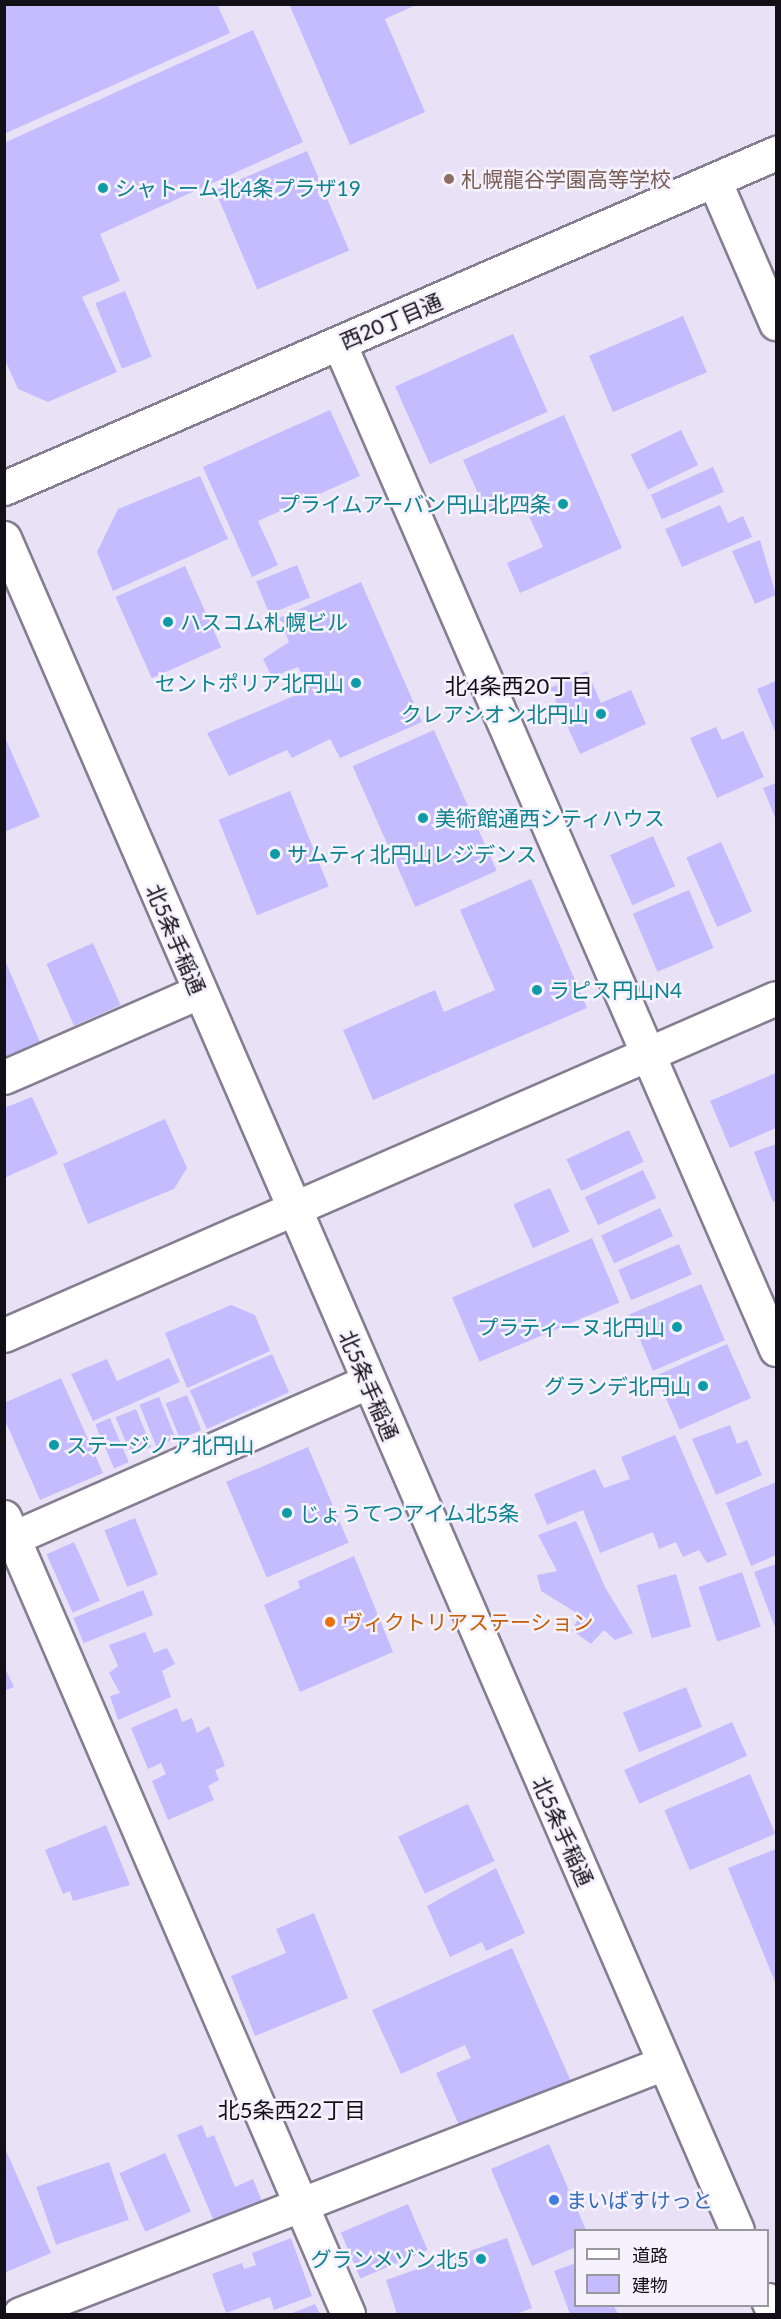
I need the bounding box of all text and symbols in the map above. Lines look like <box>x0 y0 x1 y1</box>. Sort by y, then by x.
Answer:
place label: 札幌龍谷学園高等学校 <box>461 166 671 192</box>
marker: 札幌龍谷学園高等学校 <box>442 172 456 186</box>
place label: シャトーム北4条プラザ19 <box>115 175 362 201</box>
marker: シャトーム北4条プラザ19 <box>96 181 110 195</box>
street label: 西20丁目通 <box>336 288 446 354</box>
place label: プライムアーバン円山北四条 <box>279 491 551 517</box>
marker: プライムアーバン円山北四条 <box>556 497 570 511</box>
place label: ハスコム札幌ビル <box>180 609 348 635</box>
marker: ハスコム札幌ビル <box>161 615 175 629</box>
place label: セントポリア北円山 <box>155 670 344 696</box>
district label: 北4条西20丁目 <box>445 673 593 699</box>
marker: セントポリア北円山 <box>349 676 363 690</box>
place label: クレアシオン北円山 <box>400 701 589 727</box>
marker: クレアシオン北円山 <box>594 707 608 721</box>
place label: 美術館通西シティハウス <box>435 805 666 831</box>
marker: 美術館通西シティハウス <box>416 811 430 825</box>
place label: サムティ北円山レジデンス <box>287 841 539 867</box>
marker: サムティ北円山レジデンス <box>268 847 282 861</box>
street label: 北5条手稲通 <box>142 880 210 998</box>
place label: ラピス円山N4 <box>549 977 682 1003</box>
marker: ラピス円山N4 <box>530 983 544 997</box>
place label: プラティーヌ北円山 <box>476 1314 665 1340</box>
marker: プラティーヌ北円山 <box>670 1320 684 1334</box>
street label: 北5条手稲通 <box>335 1326 403 1444</box>
place label: グランデ北円山 <box>544 1373 691 1399</box>
marker: グランデ北円山 <box>696 1379 710 1393</box>
place label: ステージノア北円山 <box>66 1432 255 1458</box>
marker: ステージノア北円山 <box>47 1438 61 1452</box>
place label: じょうてつアイム北5条 <box>299 1500 521 1526</box>
marker: じょうてつアイム北5条 <box>280 1506 294 1520</box>
place label: ヴィクトリアステーション <box>342 1609 594 1635</box>
marker: ヴィクトリアステーション <box>323 1615 337 1629</box>
street label: 北5条手稲通 <box>528 1772 598 1890</box>
district label: 北5条西22丁目 <box>218 2097 366 2123</box>
place label: まいばすけっと <box>566 2187 713 2213</box>
marker: まいばすけっと <box>547 2193 561 2207</box>
legend <box>574 2229 769 2307</box>
text: 道路 <box>632 2244 668 2266</box>
place label: グランメゾン北5 <box>310 2246 469 2272</box>
marker: グランメゾン北5 <box>474 2252 488 2266</box>
text: 建物 <box>632 2274 668 2296</box>

